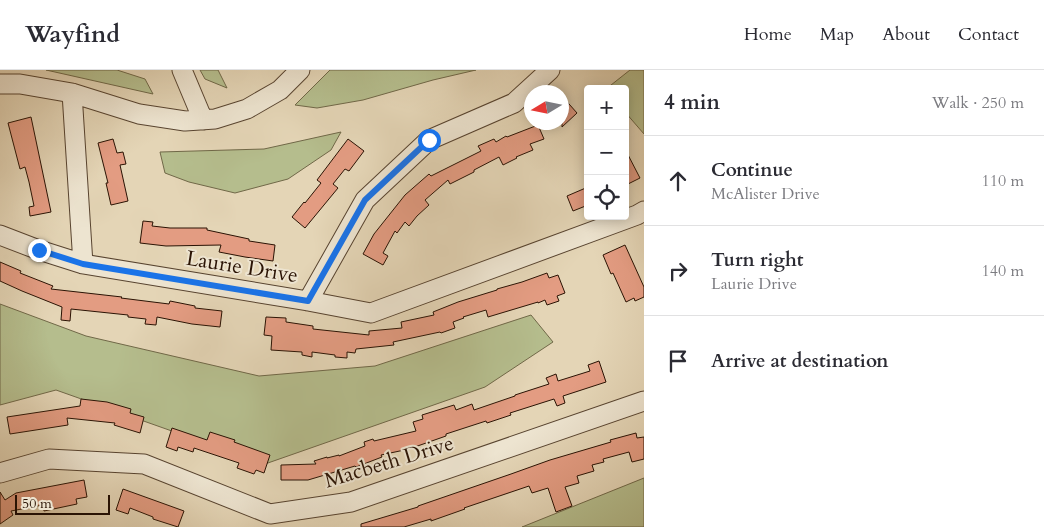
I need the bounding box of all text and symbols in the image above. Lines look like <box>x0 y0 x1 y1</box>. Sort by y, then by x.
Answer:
text: Wayfind <box>25 18 120 51</box>
text: Home <box>744 22 792 47</box>
text: Map <box>820 22 854 47</box>
text: About <box>882 22 930 47</box>
text: Contact <box>958 22 1019 47</box>
north arrow <box>524 85 569 130</box>
map controls <box>584 85 629 220</box>
button: + <box>584 85 629 130</box>
text: 4 min <box>664 88 720 117</box>
text: Walk · 250 m <box>932 92 1024 114</box>
route start <box>418 129 441 152</box>
button: − <box>584 130 629 175</box>
text: Continue <box>711 157 793 183</box>
icon: ahead <box>664 167 692 195</box>
text: 110 m <box>982 170 1024 192</box>
button: locate <box>584 175 629 220</box>
text: McAlister Drive <box>711 183 820 205</box>
route end <box>28 239 51 262</box>
street label: Laurie Drive <box>184 244 300 290</box>
text: Turn right <box>711 247 803 273</box>
icon: right <box>664 257 692 285</box>
text: 140 m <box>982 260 1024 282</box>
text: Laurie Drive <box>711 273 797 295</box>
icon: arrive <box>664 347 692 375</box>
text: Arrive at destination <box>711 348 888 374</box>
street label: Macbeth Drive <box>321 429 457 495</box>
scale bar <box>15 492 110 515</box>
text: 50 m <box>22 494 52 513</box>

